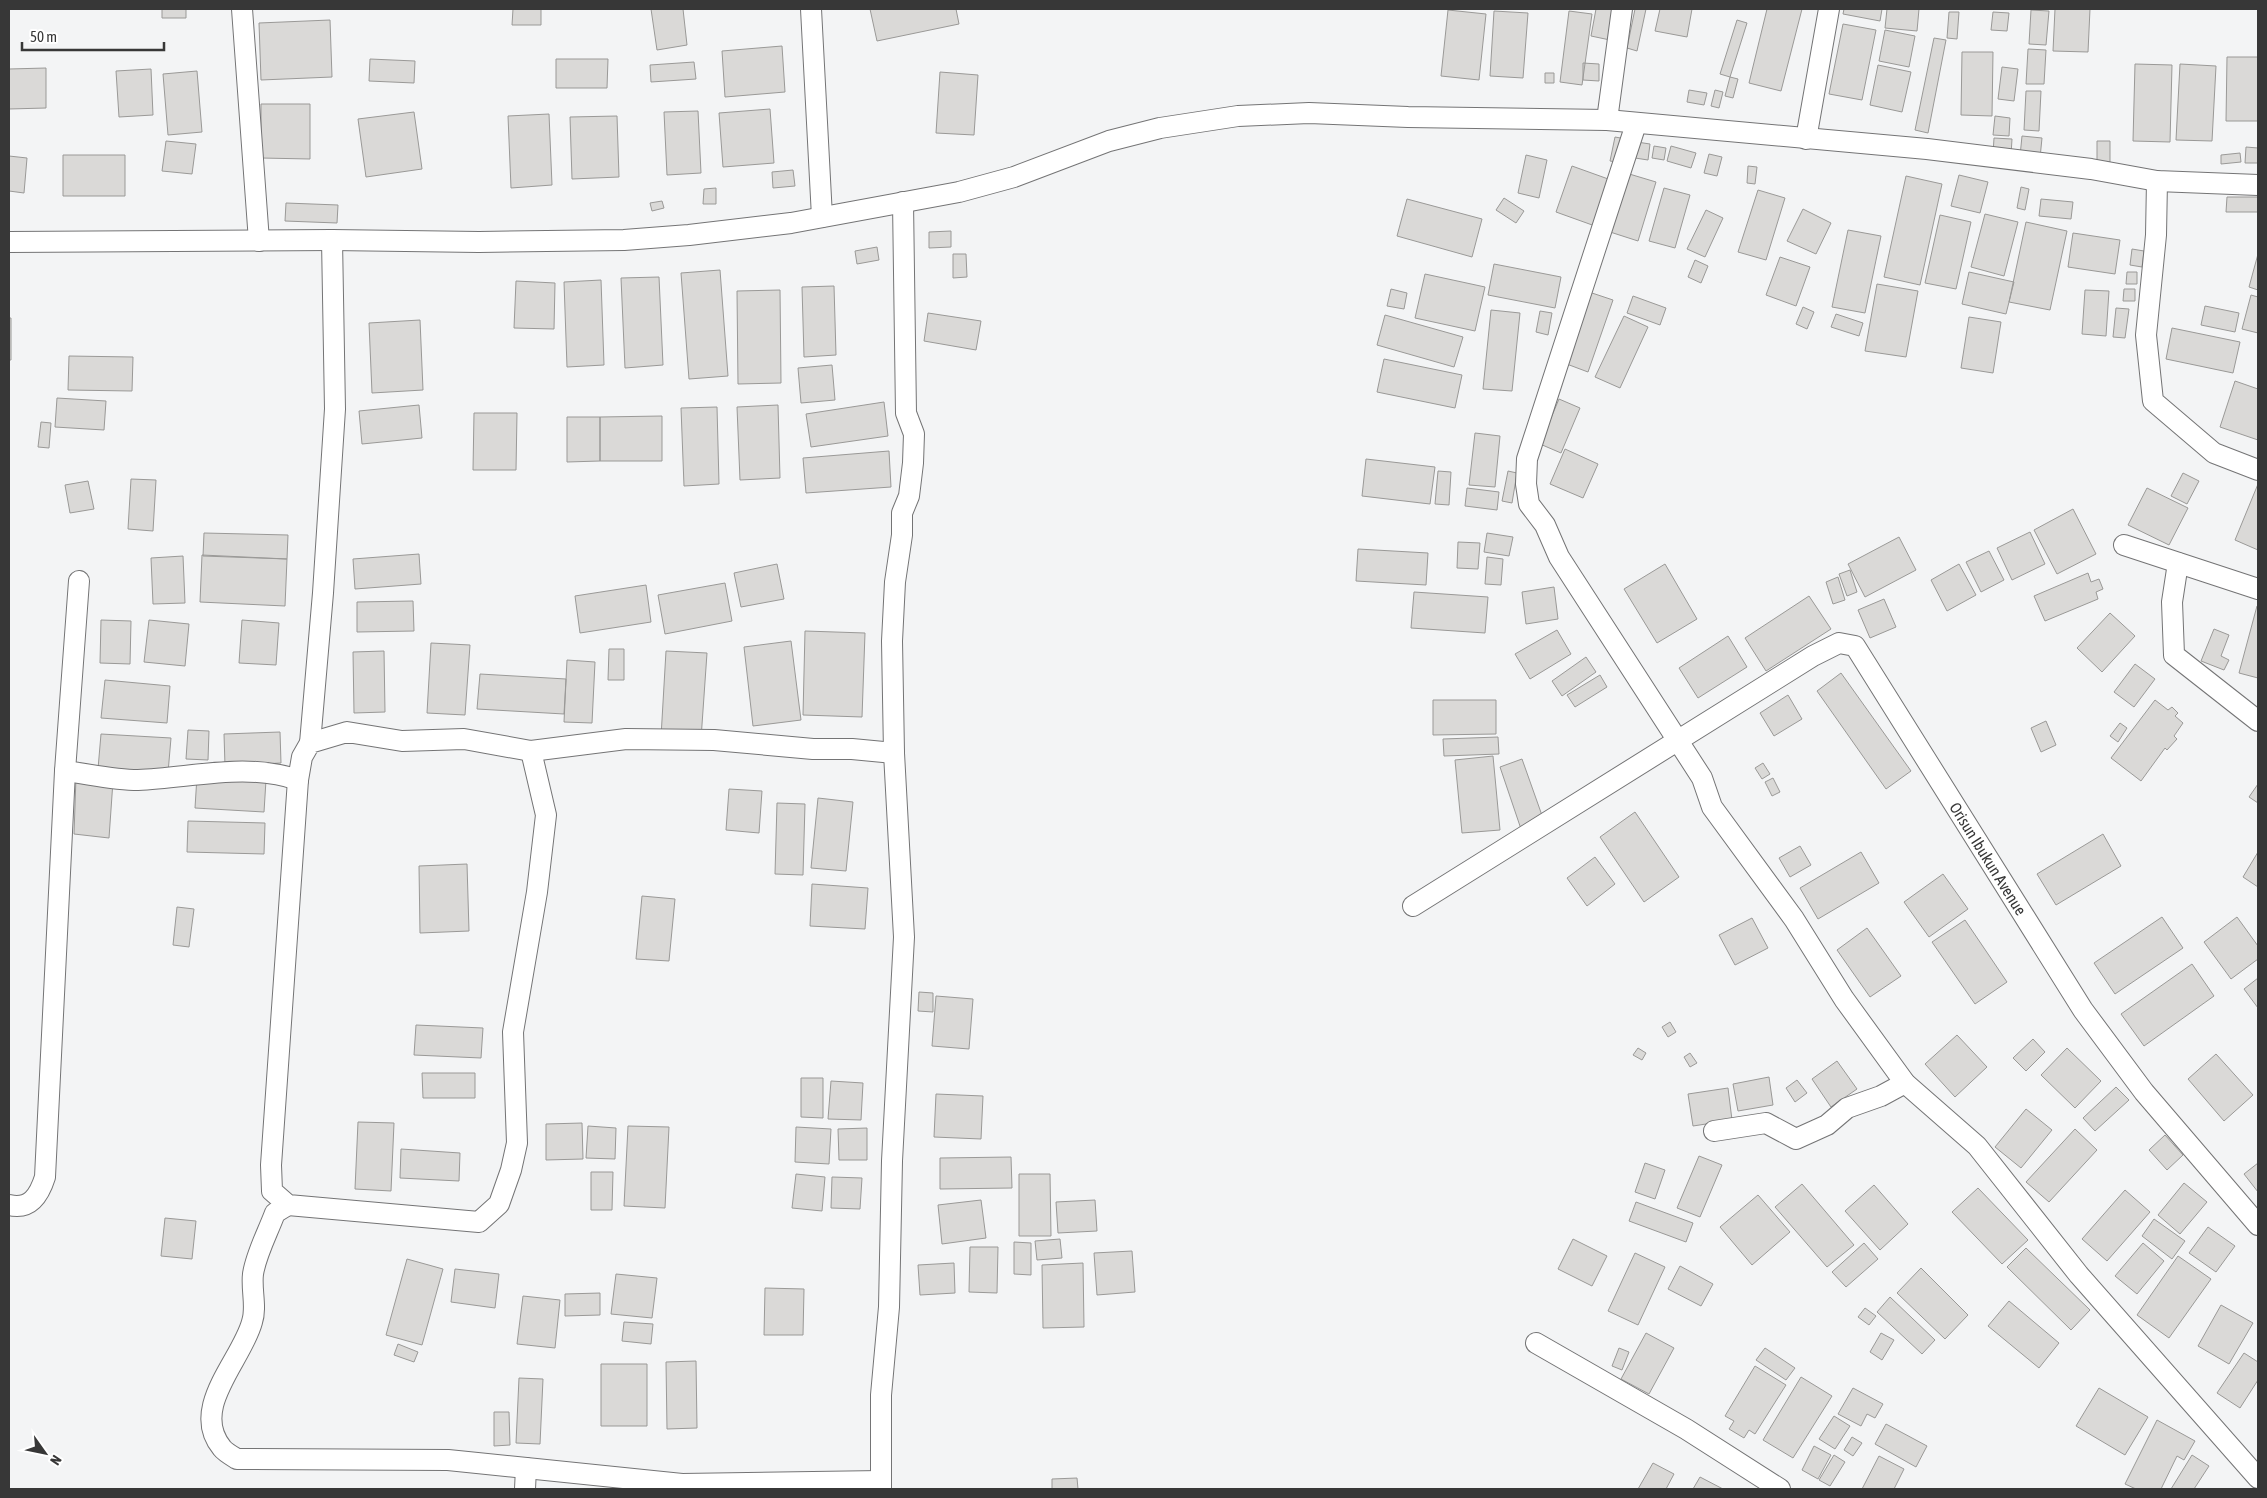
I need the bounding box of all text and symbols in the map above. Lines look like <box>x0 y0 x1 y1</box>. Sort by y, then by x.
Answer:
scale bar <box>22 20 165 52</box>
text: 50 m <box>30 28 57 45</box>
street label: Orisun Ibukun Avenue <box>1946 799 2030 918</box>
north arrow <box>20 1428 70 1478</box>
text: N <box>47 1452 65 1468</box>

